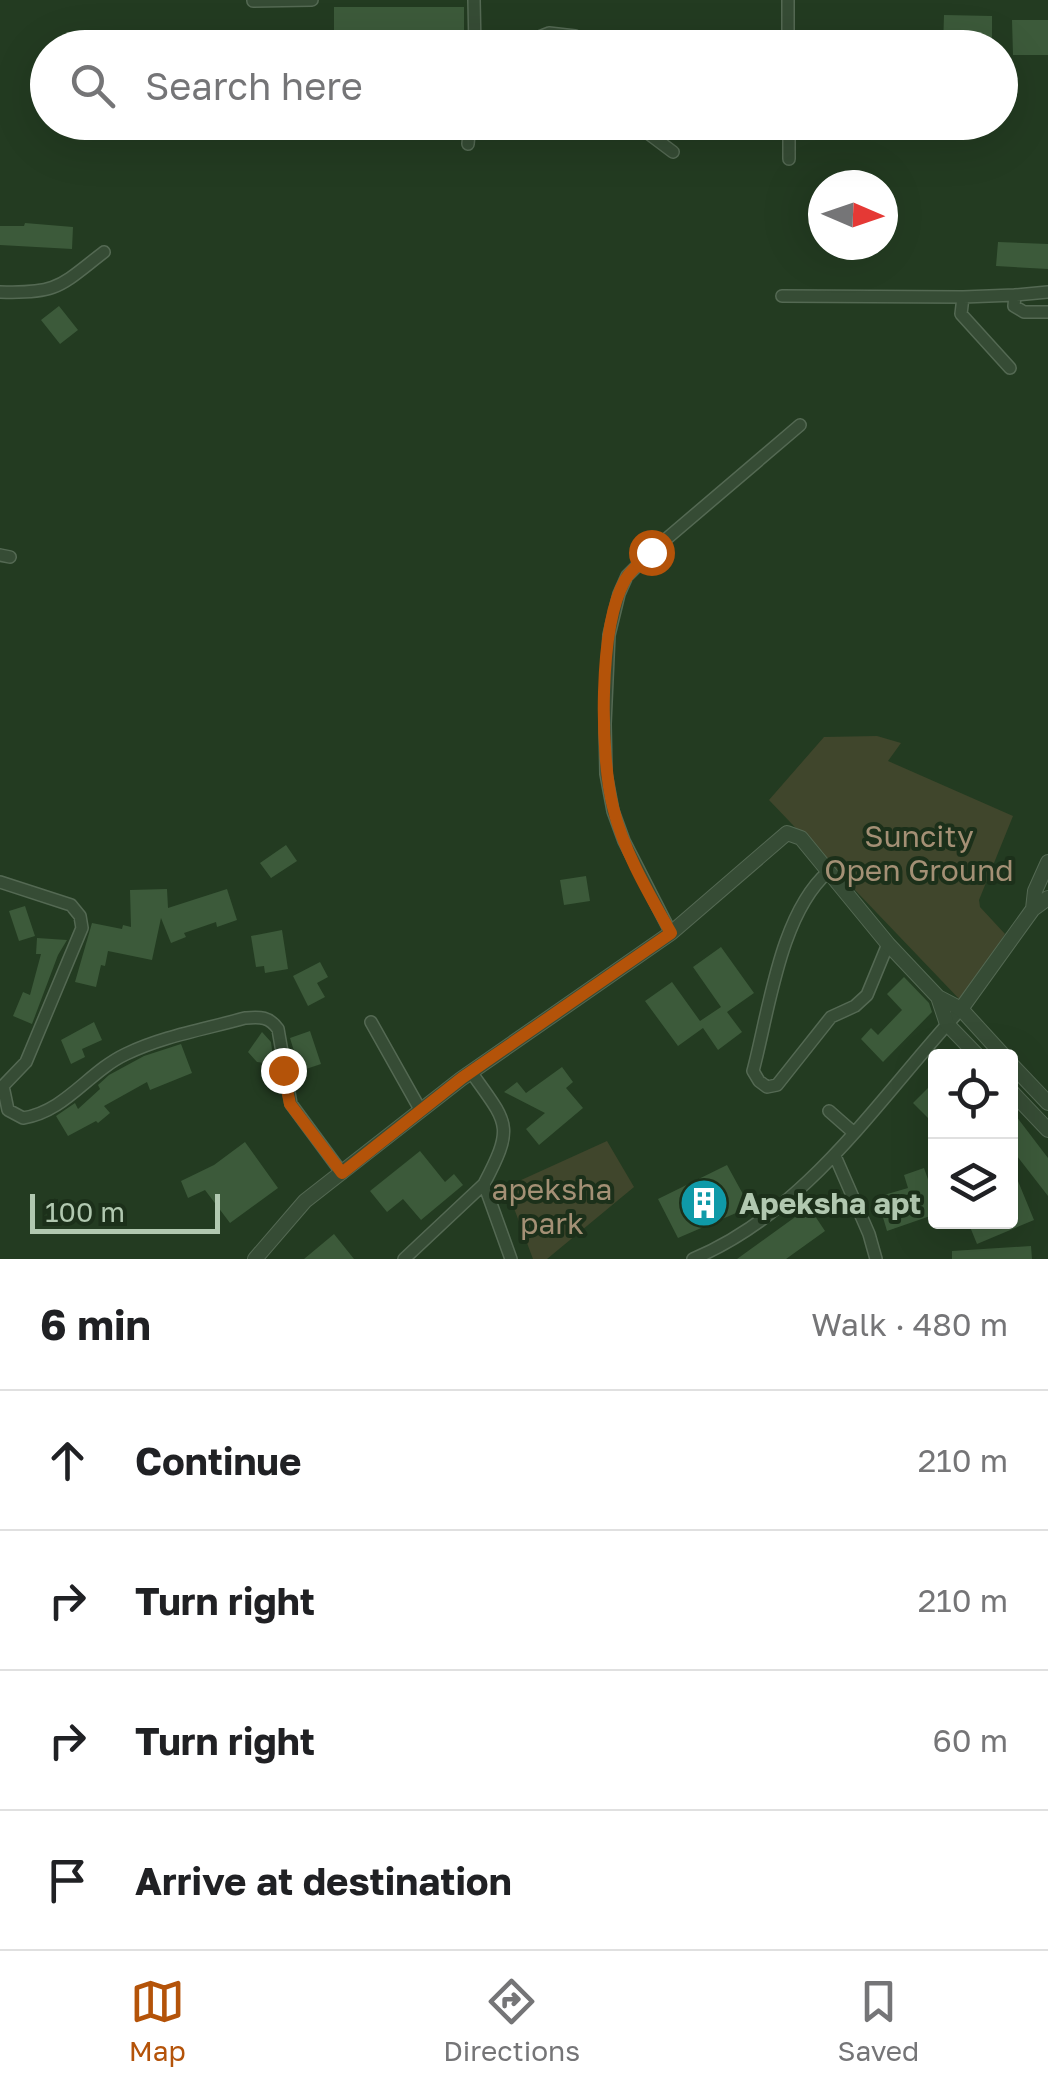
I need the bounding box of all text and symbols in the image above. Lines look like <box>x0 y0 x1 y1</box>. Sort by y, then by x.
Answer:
search box <box>30 30 1018 140</box>
icon: search <box>65 58 120 113</box>
text: Search here <box>145 63 363 108</box>
north arrow <box>808 170 898 260</box>
route start <box>629 530 675 576</box>
park label: Suncity Open Ground <box>824 818 1014 888</box>
route end <box>261 1048 307 1094</box>
map controls <box>928 1049 1018 1229</box>
button: locate <box>928 1049 1018 1139</box>
button: layers <box>928 1139 1018 1229</box>
park label: apeksha park <box>491 1171 613 1241</box>
building icon: Apeksha apt <box>678 1177 730 1229</box>
place label: Apeksha apt <box>739 1185 921 1221</box>
scale bar <box>30 1189 220 1234</box>
text: 100 m <box>45 1195 125 1228</box>
text: 6 min <box>40 1299 151 1349</box>
text: Walk · 480 m <box>811 1305 1008 1343</box>
icon: ahead <box>40 1433 95 1488</box>
text: Continue <box>135 1438 301 1483</box>
text: 210 m <box>918 1441 1008 1479</box>
icon: right <box>40 1573 95 1628</box>
text: Turn right <box>135 1578 315 1623</box>
text: 210 m <box>918 1581 1008 1619</box>
icon: right <box>40 1713 95 1768</box>
text: Turn right <box>135 1718 315 1763</box>
text: 60 m <box>932 1721 1008 1759</box>
icon: arrive <box>40 1853 95 1908</box>
text: Arrive at destination <box>135 1858 512 1903</box>
tab: Map <box>129 1974 186 2067</box>
tab: Directions <box>443 1974 580 2067</box>
tab: Saved <box>837 1974 919 2067</box>

